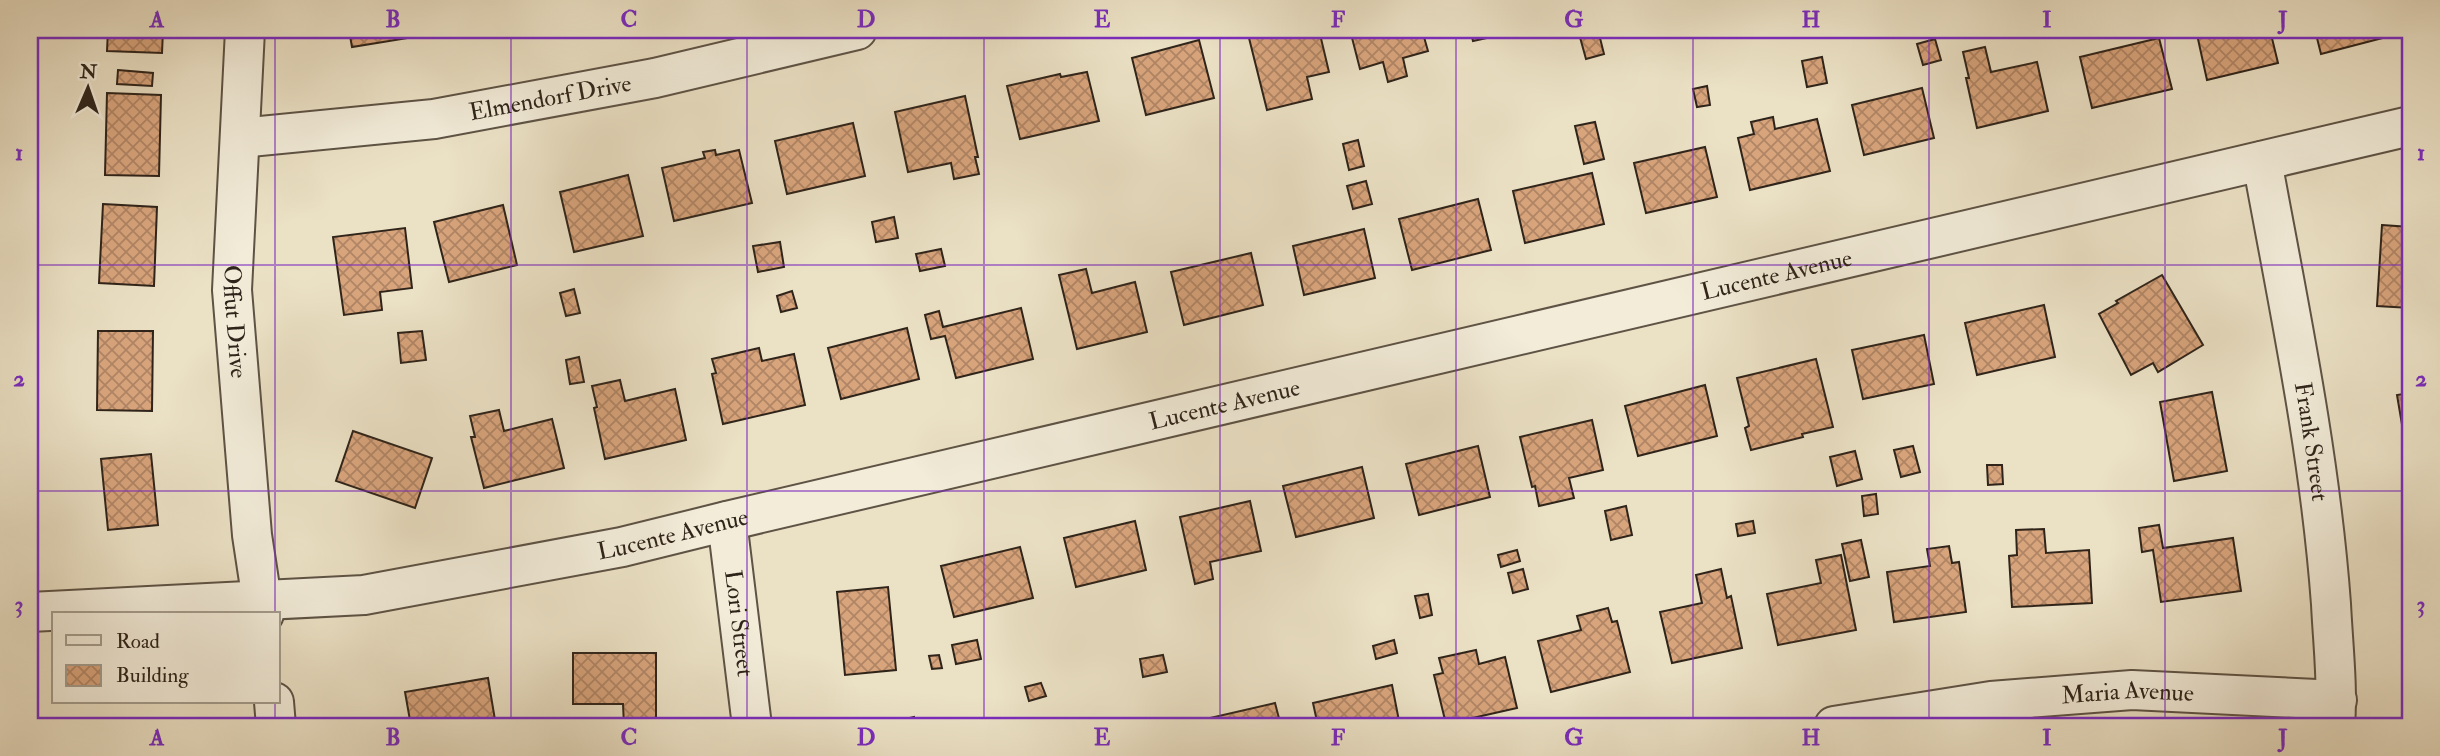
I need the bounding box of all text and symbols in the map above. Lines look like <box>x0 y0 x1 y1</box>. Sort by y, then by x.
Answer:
text: A <box>149 5 165 34</box>
text: B <box>385 5 401 34</box>
text: C <box>621 5 637 34</box>
text: D <box>857 5 875 34</box>
text: E <box>1094 5 1111 34</box>
text: F <box>1331 5 1346 34</box>
text: G <box>1564 5 1584 34</box>
text: H <box>1802 5 1821 34</box>
text: I <box>2042 5 2052 34</box>
text: J <box>2277 5 2288 35</box>
north arrow <box>52 52 122 122</box>
text: N <box>79 60 98 84</box>
street label: Elmendorf Drive <box>466 68 634 128</box>
text: 1 <box>15 138 23 167</box>
text: 1 <box>2417 138 2425 167</box>
street label: Lucente Avenue <box>1698 242 1855 308</box>
street label: Offut Drive <box>216 264 254 379</box>
text: 2 <box>13 364 25 393</box>
text: 2 <box>2415 364 2427 393</box>
street label: Lucente Avenue <box>1146 372 1303 437</box>
street label: Frank Street <box>2287 380 2335 503</box>
street label: Lucente Avenue <box>595 502 751 567</box>
street label: Lori Street <box>717 568 761 679</box>
text: 3 <box>15 590 23 619</box>
text: 3 <box>2417 590 2425 619</box>
legend <box>52 612 280 704</box>
text: Road <box>116 628 161 655</box>
text: Building <box>116 662 189 689</box>
street label: Maria Avenue <box>2060 674 2195 711</box>
text: A <box>149 723 165 752</box>
text: B <box>385 723 401 752</box>
text: C <box>621 723 637 752</box>
text: D <box>857 723 875 752</box>
text: E <box>1094 723 1111 752</box>
text: F <box>1331 723 1346 752</box>
text: G <box>1564 723 1584 752</box>
text: H <box>1802 723 1821 752</box>
text: I <box>2042 723 2052 752</box>
text: J <box>2277 723 2288 753</box>

